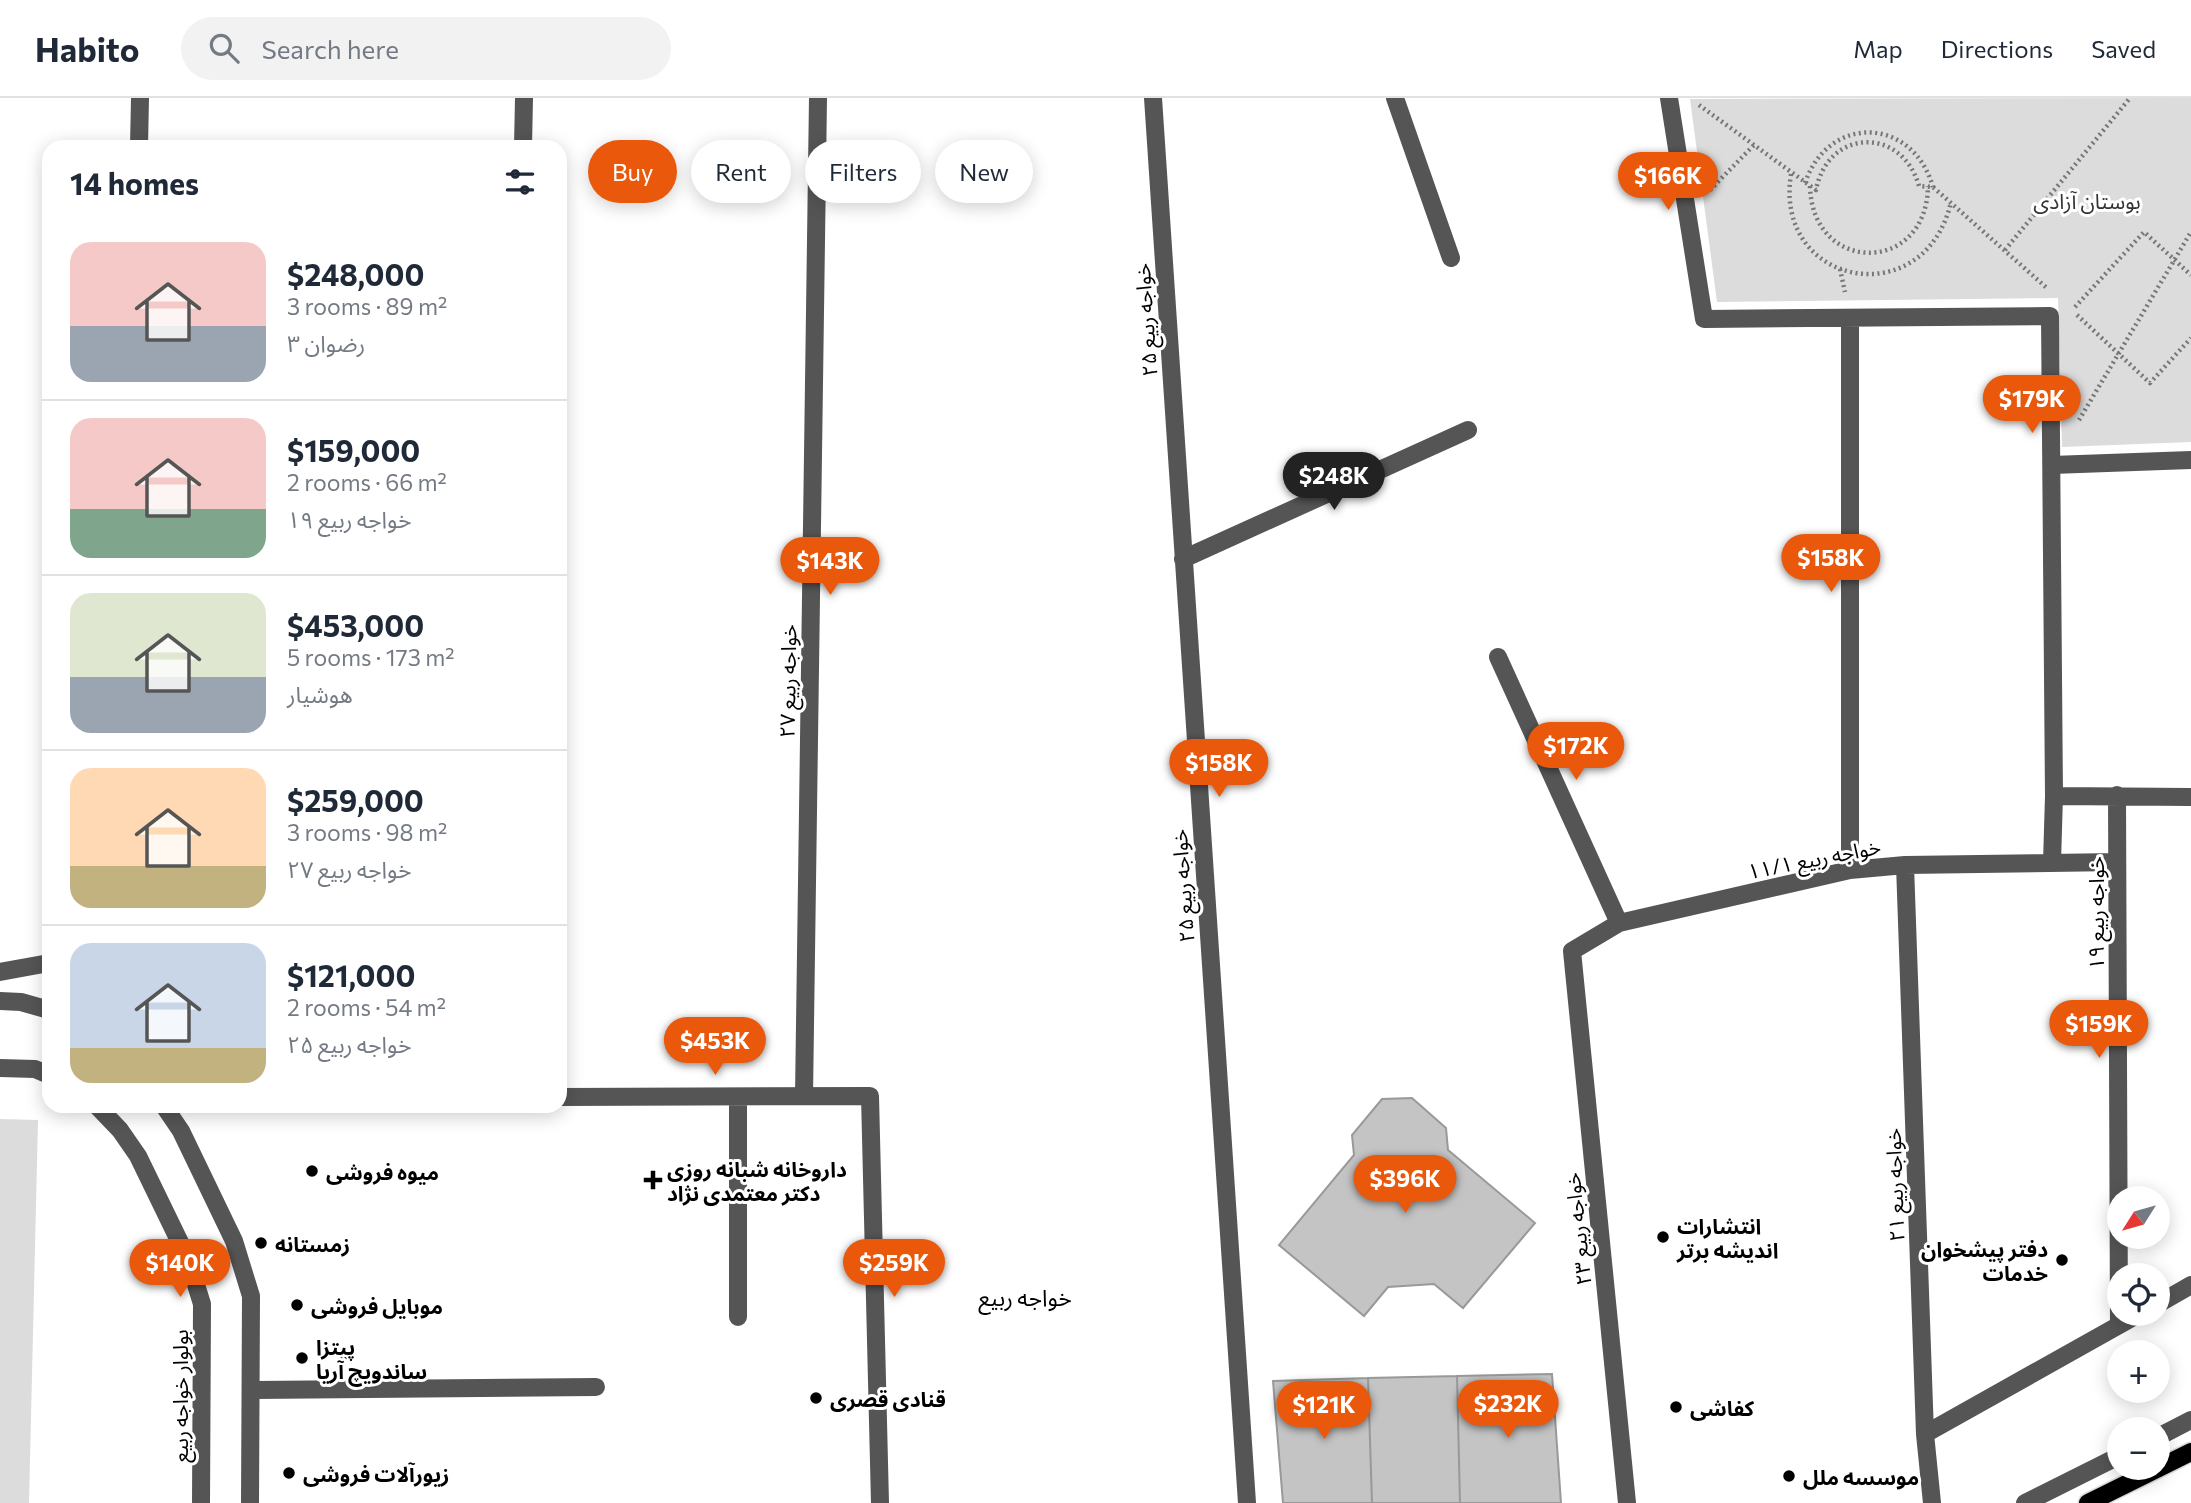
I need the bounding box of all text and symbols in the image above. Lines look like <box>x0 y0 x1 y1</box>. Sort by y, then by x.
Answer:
search box <box>181 17 671 80</box>
text: Habito <box>35 28 139 69</box>
icon: search <box>205 29 243 67</box>
text: Search here <box>261 33 399 64</box>
text: Map <box>1853 34 1903 63</box>
text: Directions <box>1941 34 2053 63</box>
text: Saved <box>2091 34 2156 63</box>
chip: Buy <box>588 140 677 203</box>
chip: Rent <box>691 140 791 203</box>
chip: Filters <box>805 140 921 203</box>
chip: New <box>935 140 1033 203</box>
pin: $166K <box>1619 152 1717 212</box>
text: $166K <box>1634 161 1702 189</box>
icon: filters <box>501 163 539 201</box>
text: 14 homes <box>70 164 199 201</box>
park label: بوستان آزادی <box>2033 188 2141 214</box>
text: $248,000 <box>287 255 424 292</box>
street label: خواجه ربیع ۲۵ <box>1129 262 1165 378</box>
icon: home <box>126 270 210 354</box>
text: 3 rooms · 89 m² <box>287 292 447 320</box>
text: رضوان ۳ <box>287 329 365 357</box>
pin: $179K <box>1983 376 2081 435</box>
text: $179K <box>1999 384 2065 412</box>
text: $159,000 <box>287 431 420 468</box>
icon: home <box>126 446 210 530</box>
pin: $248K <box>1285 452 1383 512</box>
text: $248K <box>1299 461 1369 489</box>
text: 2 rooms · 66 m² <box>287 468 447 496</box>
text: خواجه ربیع ۱۹ <box>287 505 411 533</box>
pin: $158K <box>1782 534 1880 594</box>
pin: $143K <box>781 538 879 597</box>
text: $158K <box>1797 543 1865 571</box>
text: $143K <box>796 546 864 574</box>
text: $453,000 <box>287 606 424 643</box>
icon: home <box>126 621 210 705</box>
street label: خواجه ربیع ۲۷ <box>774 624 804 738</box>
text: 5 rooms · 173 m² <box>287 643 454 671</box>
text: هوشیار <box>287 680 353 708</box>
pin: $172K <box>1527 722 1625 782</box>
text: $172K <box>1543 731 1609 759</box>
pin: $158K <box>1170 740 1268 799</box>
text: $158K <box>1185 748 1253 776</box>
text: $259,000 <box>287 781 424 818</box>
icon: home <box>126 796 210 880</box>
text: 3 rooms · 98 m² <box>287 818 447 846</box>
street label: خواجه ربیع ۲۵ <box>1166 828 1202 944</box>
street label: خواجه ربیع ۱۱/۱ <box>1745 833 1883 887</box>
text: خواجه ربیع ۲۷ <box>287 855 411 883</box>
street label: خواجه ربیع ۱۹ <box>2083 856 2112 970</box>
text: $121,000 <box>287 956 415 993</box>
icon: home <box>126 971 210 1055</box>
text: 2 rooms · 54 m² <box>287 993 446 1021</box>
pin: $159K <box>2050 1000 2148 1060</box>
text: $159K <box>2065 1009 2133 1037</box>
pin: $453K <box>666 1018 764 1077</box>
text: $453K <box>680 1026 750 1054</box>
text: خواجه ربیع ۲۵ <box>287 1030 411 1058</box>
street label: خواجه ربیع ۲۱ <box>1880 1128 1912 1242</box>
place label: داروخانه شبانه روزی دکتر معتمدی نژاد <box>667 1156 847 1206</box>
pin: $396K <box>1356 1156 1454 1215</box>
place label: میوه فروشی <box>326 1159 439 1185</box>
marker: میوه فروشی <box>304 1163 320 1179</box>
text: $396K <box>1369 1164 1441 1192</box>
street label: خواجه ربیع ۲۳ <box>1559 1171 1599 1287</box>
marker: داروخانه شبانه روزی دکتر معتمدی نژاد <box>645 1172 661 1188</box>
north arrow <box>2107 1186 2170 1250</box>
map controls <box>2107 1186 2170 1480</box>
place label: انتشارات اندیشه برتر <box>1676 1213 1778 1263</box>
marker: انتشارات اندیشه برتر <box>1655 1229 1671 1245</box>
place label: زمستانه <box>275 1231 350 1257</box>
marker: زمستانه <box>253 1235 269 1251</box>
place label: دفتر پیشخوان خدمات <box>1921 1236 2048 1285</box>
pin: $140K <box>131 1240 229 1299</box>
pin: $259K <box>845 1240 943 1299</box>
text: $140K <box>145 1248 215 1276</box>
text: $259K <box>859 1248 929 1276</box>
marker: دفتر پیشخوان خدمات <box>2054 1252 2070 1268</box>
button: locate <box>2107 1263 2170 1326</box>
district label: خواجه ربیع <box>978 1283 1072 1315</box>
place label: موبایل فروشی <box>311 1293 443 1319</box>
marker: موبایل فروشی <box>289 1297 305 1313</box>
street label: بولوار خواجه ربیع <box>167 1329 196 1463</box>
place label: پیتزا ساندویچ آریا <box>316 1334 427 1387</box>
button: + <box>2107 1340 2170 1403</box>
marker: پیتزا ساندویچ آریا <box>294 1350 310 1366</box>
pin: $232K <box>1459 1380 1557 1440</box>
pin: $121K <box>1275 1382 1373 1441</box>
place label: قنادی قصری <box>830 1386 946 1412</box>
text: $232K <box>1474 1389 1542 1417</box>
marker: قنادی قصری <box>808 1390 824 1406</box>
text: $121K <box>1292 1390 1356 1418</box>
place label: کفاشی <box>1690 1395 1755 1421</box>
marker: کفاشی <box>1668 1399 1684 1415</box>
button: − <box>2107 1417 2170 1480</box>
place label: زیورآلات فروشی <box>303 1461 449 1487</box>
place label: موسسه ملل <box>1803 1464 1919 1490</box>
marker: زیورآلات فروشی <box>281 1465 297 1481</box>
marker: موسسه ملل <box>1781 1468 1797 1484</box>

